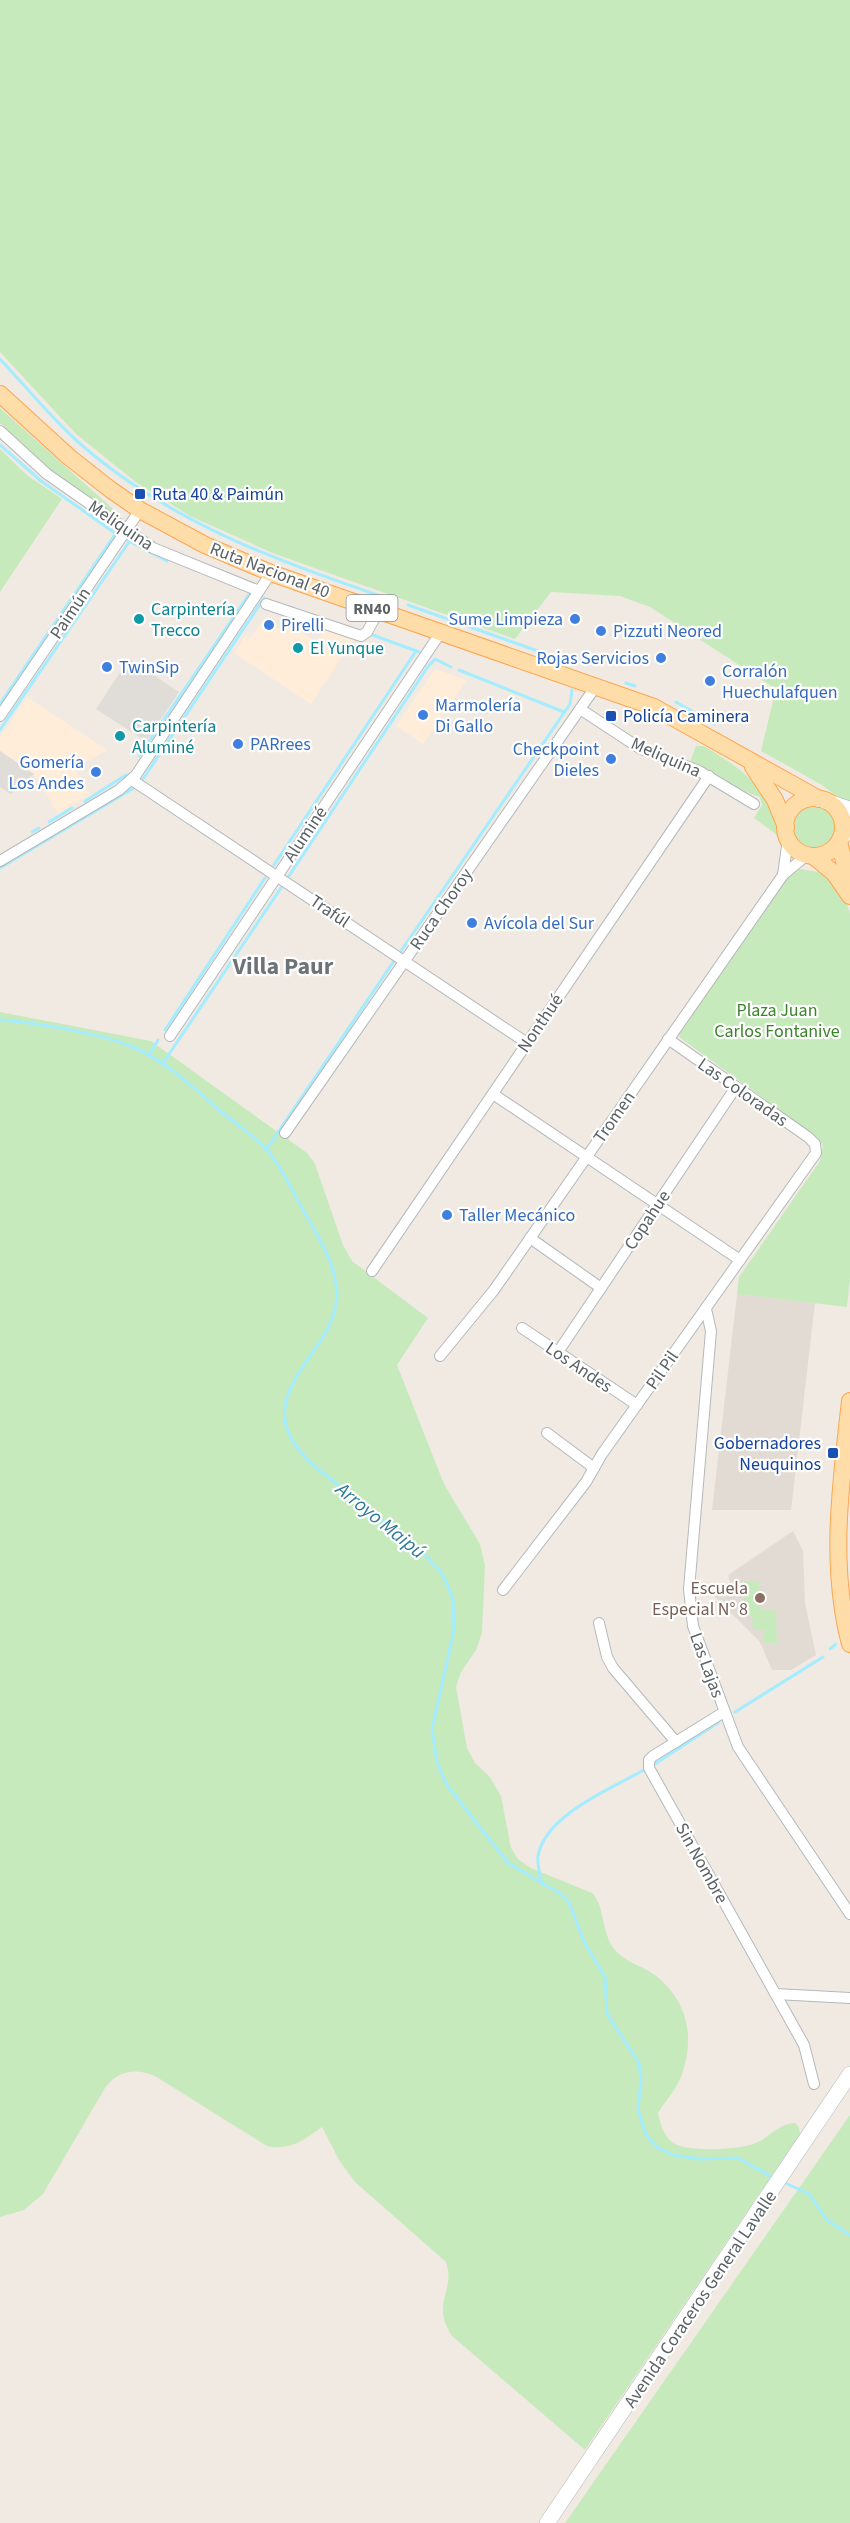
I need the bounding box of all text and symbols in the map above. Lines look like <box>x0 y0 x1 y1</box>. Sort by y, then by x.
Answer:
place label: Ruta 40 & Paimún <box>152 482 284 507</box>
marker: Ruta 40 & Paimún <box>133 487 147 501</box>
street label: Meliquina <box>83 494 158 557</box>
street label: Ruta Nacional 40 <box>206 536 333 605</box>
street label: Paimún <box>44 582 97 644</box>
road number: RN40 <box>346 595 398 621</box>
place label: Carpintería Trecco <box>151 597 235 643</box>
place label: Sume Limpieza <box>448 607 563 632</box>
marker: Carpintería Trecco <box>132 612 146 626</box>
marker: Sume Limpieza <box>568 612 582 626</box>
place label: Pirelli <box>281 613 324 638</box>
marker: Pirelli <box>262 618 276 632</box>
place label: Pizzuti Neored <box>613 619 722 644</box>
marker: Pizzuti Neored <box>594 624 608 638</box>
place label: El Yunque <box>310 636 384 661</box>
marker: El Yunque <box>291 641 305 655</box>
place label: Rojas Servicios <box>537 646 649 671</box>
marker: Rojas Servicios <box>654 651 668 665</box>
place label: TwinSip <box>119 655 179 680</box>
place label: Corralón Huechulafquen <box>722 659 838 705</box>
marker: TwinSip <box>100 660 114 674</box>
marker: Corralón Huechulafquen <box>703 674 717 688</box>
place label: Marmolería Di Gallo <box>435 693 521 739</box>
place label: Policía Caminera <box>623 704 749 729</box>
marker: Marmolería Di Gallo <box>416 708 430 722</box>
marker: Policía Caminera <box>604 709 618 723</box>
place label: Carpintería Aluminé <box>132 714 216 760</box>
marker: Carpintería Aluminé <box>113 729 127 743</box>
street label: Meliquina <box>627 731 705 784</box>
place label: PARrees <box>250 732 311 757</box>
marker: PARrees <box>231 737 245 751</box>
place label: Checkpoint Dieles <box>513 737 599 783</box>
place label: Gomería Los Andes <box>9 750 84 796</box>
marker: Checkpoint Dieles <box>604 752 618 766</box>
marker: Gomería Los Andes <box>89 765 103 779</box>
street label: Aluminé <box>278 801 333 867</box>
street label: Ruca Choroy <box>404 863 479 955</box>
street label: Trafúl <box>305 889 355 934</box>
place label: Avícola del Sur <box>484 911 595 936</box>
marker: Avícola del Sur <box>465 916 479 930</box>
district label: Villa Paur <box>232 949 334 984</box>
street label: Nonthué <box>512 989 569 1058</box>
park label: Plaza Juan Carlos Fontanive <box>714 998 840 1044</box>
street label: Las Coloradas <box>693 1052 793 1133</box>
street label: Tromen <box>587 1086 641 1148</box>
street label: Copahue <box>618 1185 677 1255</box>
place label: Taller Mecánico <box>459 1203 575 1228</box>
marker: Taller Mecánico <box>440 1208 454 1222</box>
street label: Los Andes <box>540 1336 617 1399</box>
street label: Pil Pil <box>640 1346 685 1395</box>
place label: Gobernadores Neuquinos <box>714 1431 821 1477</box>
marker: Gobernadores Neuquinos <box>826 1446 840 1460</box>
water label: Arroyo Maipú <box>328 1475 431 1566</box>
place label: Escuela Especial N° 8 <box>652 1576 748 1622</box>
marker: Escuela Especial N° 8 <box>753 1591 767 1605</box>
street label: Las Lajas <box>683 1629 730 1701</box>
street label: Sin Nombre <box>669 1818 734 1908</box>
street label: Avenida Coraceros General Lavalle <box>618 2186 783 2413</box>

